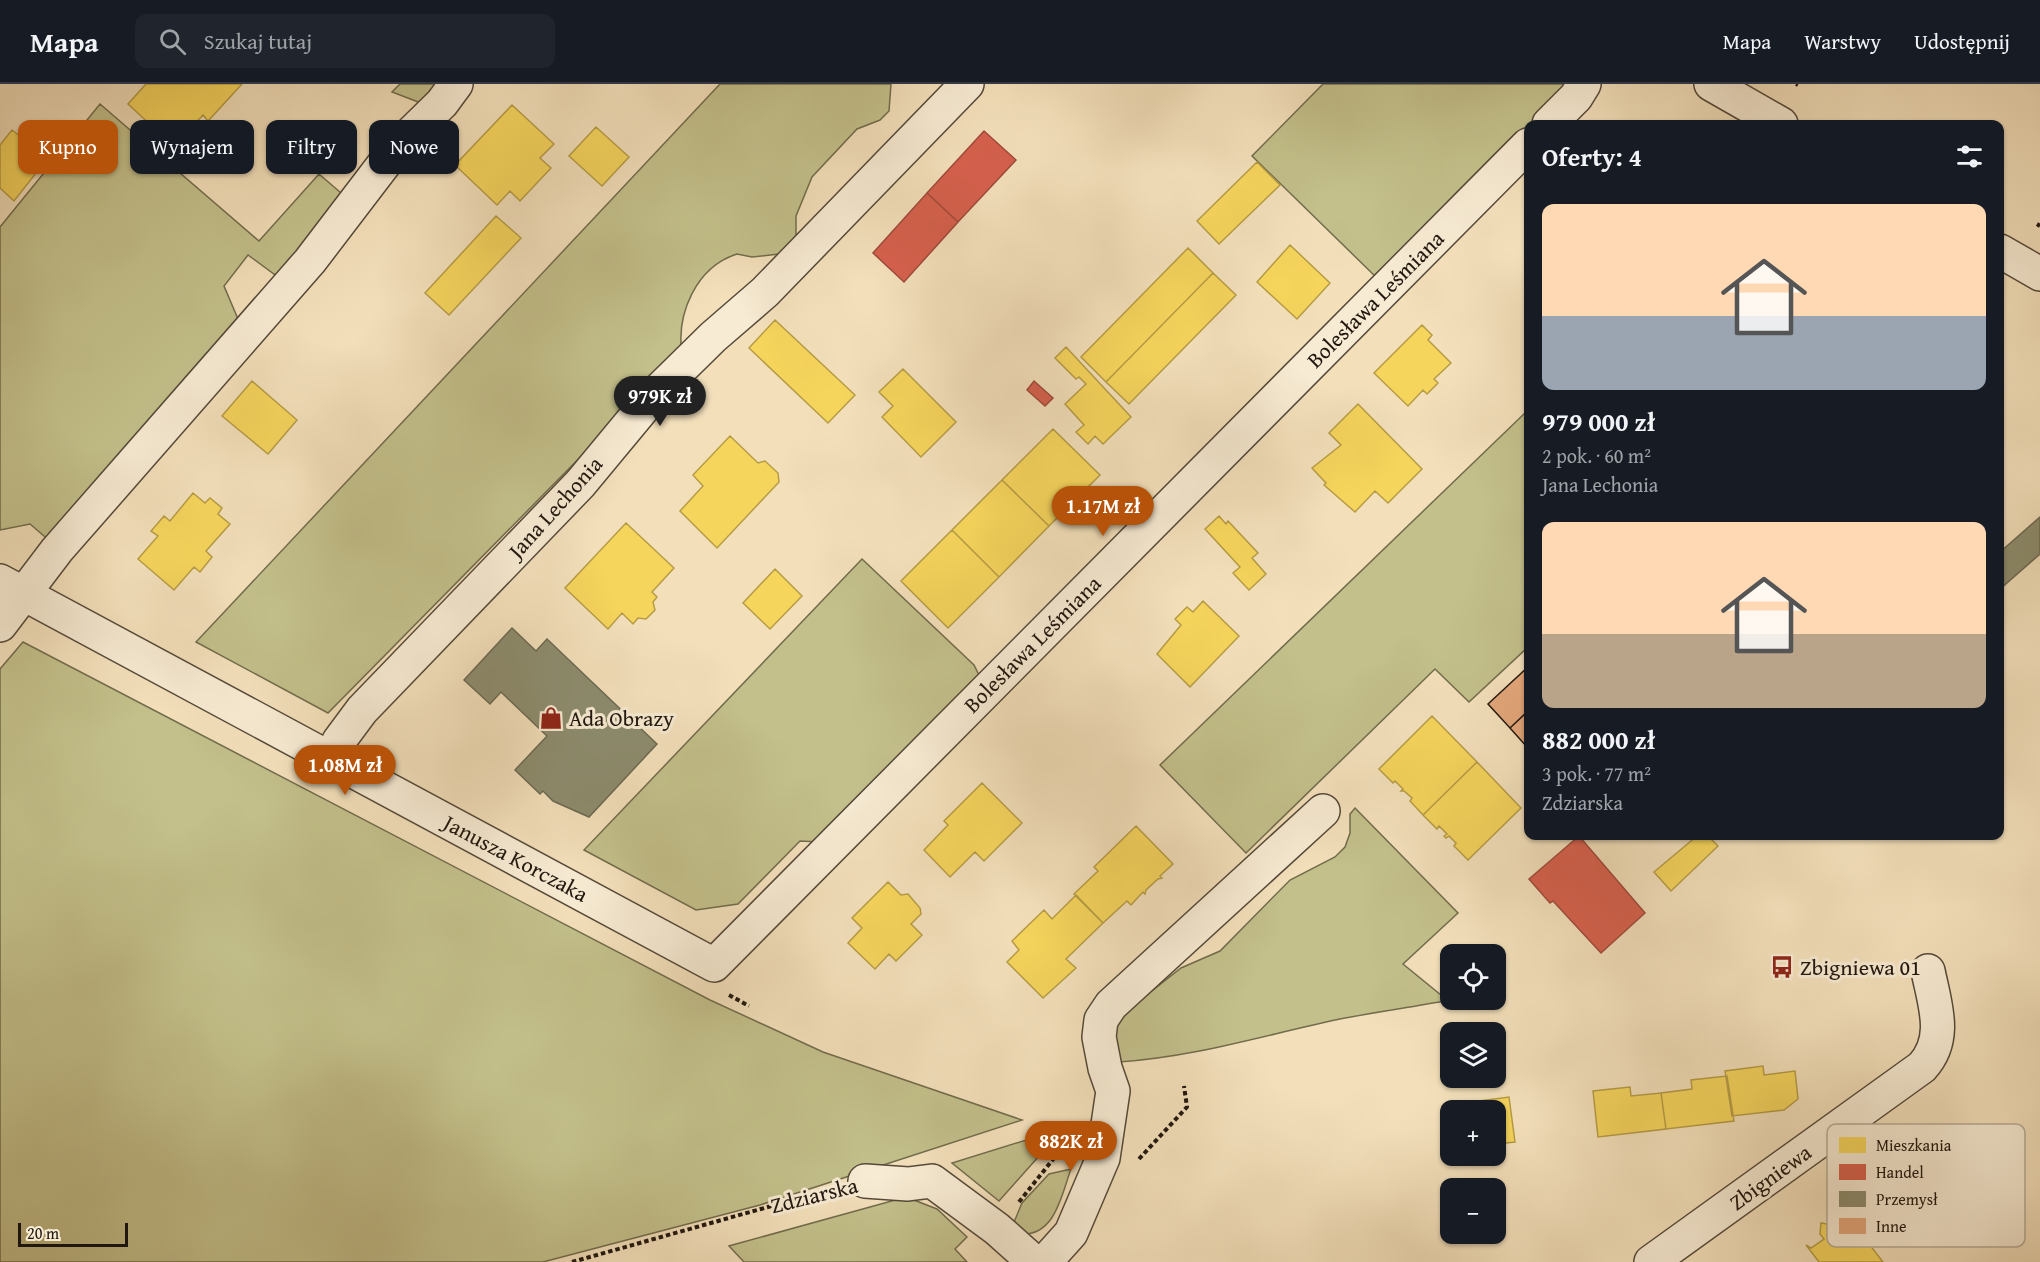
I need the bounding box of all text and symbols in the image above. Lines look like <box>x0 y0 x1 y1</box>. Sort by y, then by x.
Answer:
search box <box>135 14 555 68</box>
text: Mapa <box>30 21 99 62</box>
icon: search <box>156 25 189 58</box>
text: Szukaj tutaj <box>204 25 312 57</box>
text: Mapa <box>1723 26 1771 57</box>
text: Warstwy <box>1804 26 1881 57</box>
text: Udostępnij <box>1914 26 2010 57</box>
chip: Kupno <box>18 120 118 174</box>
chip: Wynajem <box>130 120 254 174</box>
chip: Filtry <box>266 120 357 174</box>
chip: Nowe <box>369 120 459 174</box>
text: Oferty: 4 <box>1542 137 1642 176</box>
icon: filters <box>1953 140 1986 173</box>
street label: Bolesława Leśmiana <box>1299 223 1451 375</box>
icon: home <box>1710 243 1818 351</box>
pin: 979K zł <box>605 376 715 427</box>
text: 979K zł <box>628 381 692 410</box>
text: 979 000 zł <box>1542 402 1655 441</box>
text: 2 pok. · 60 m² <box>1542 441 1651 470</box>
street label: Jana Lechonia <box>498 448 610 567</box>
text: Jana Lechonia <box>1542 470 1658 499</box>
pin: 1.17M zł <box>1041 486 1165 537</box>
text: 1.17M zł <box>1066 491 1140 520</box>
icon: home <box>1710 561 1818 669</box>
street label: Bolesława Leśmiana <box>956 568 1108 720</box>
place label: Ada Obrazy <box>569 702 674 734</box>
shop icon: Ada Obrazy <box>538 705 564 731</box>
text: 882 000 zł <box>1542 720 1655 759</box>
pin: 1.08M zł <box>283 745 407 796</box>
text: 1.08M zł <box>308 750 382 779</box>
text: 3 pok. · 77 m² <box>1542 759 1651 788</box>
text: Zdziarska <box>1542 788 1623 817</box>
street label: Janusza Korczaka <box>435 805 594 910</box>
map controls <box>1440 944 1506 1244</box>
button: locate <box>1440 944 1506 1010</box>
place label: Zbigniewa 01 <box>1800 951 1921 983</box>
bus stop icon: Zbigniewa 01 <box>1769 954 1795 980</box>
button: layers <box>1440 1022 1506 1088</box>
button: + <box>1440 1100 1506 1166</box>
pin: 882K zł <box>1016 1121 1126 1172</box>
legend <box>1827 1124 2025 1247</box>
text: 882K zł <box>1039 1126 1103 1155</box>
text: Mieszkania <box>1876 1133 1952 1157</box>
street label: Zbigniewa <box>1722 1136 1818 1218</box>
text: Handel <box>1876 1160 1924 1184</box>
street label: Zdziarska <box>767 1169 862 1221</box>
button: − <box>1440 1178 1506 1244</box>
text: Przemysł <box>1876 1187 1938 1211</box>
text: Inne <box>1876 1214 1906 1238</box>
scale bar <box>18 1220 128 1248</box>
text: 20 m <box>27 1221 59 1245</box>

